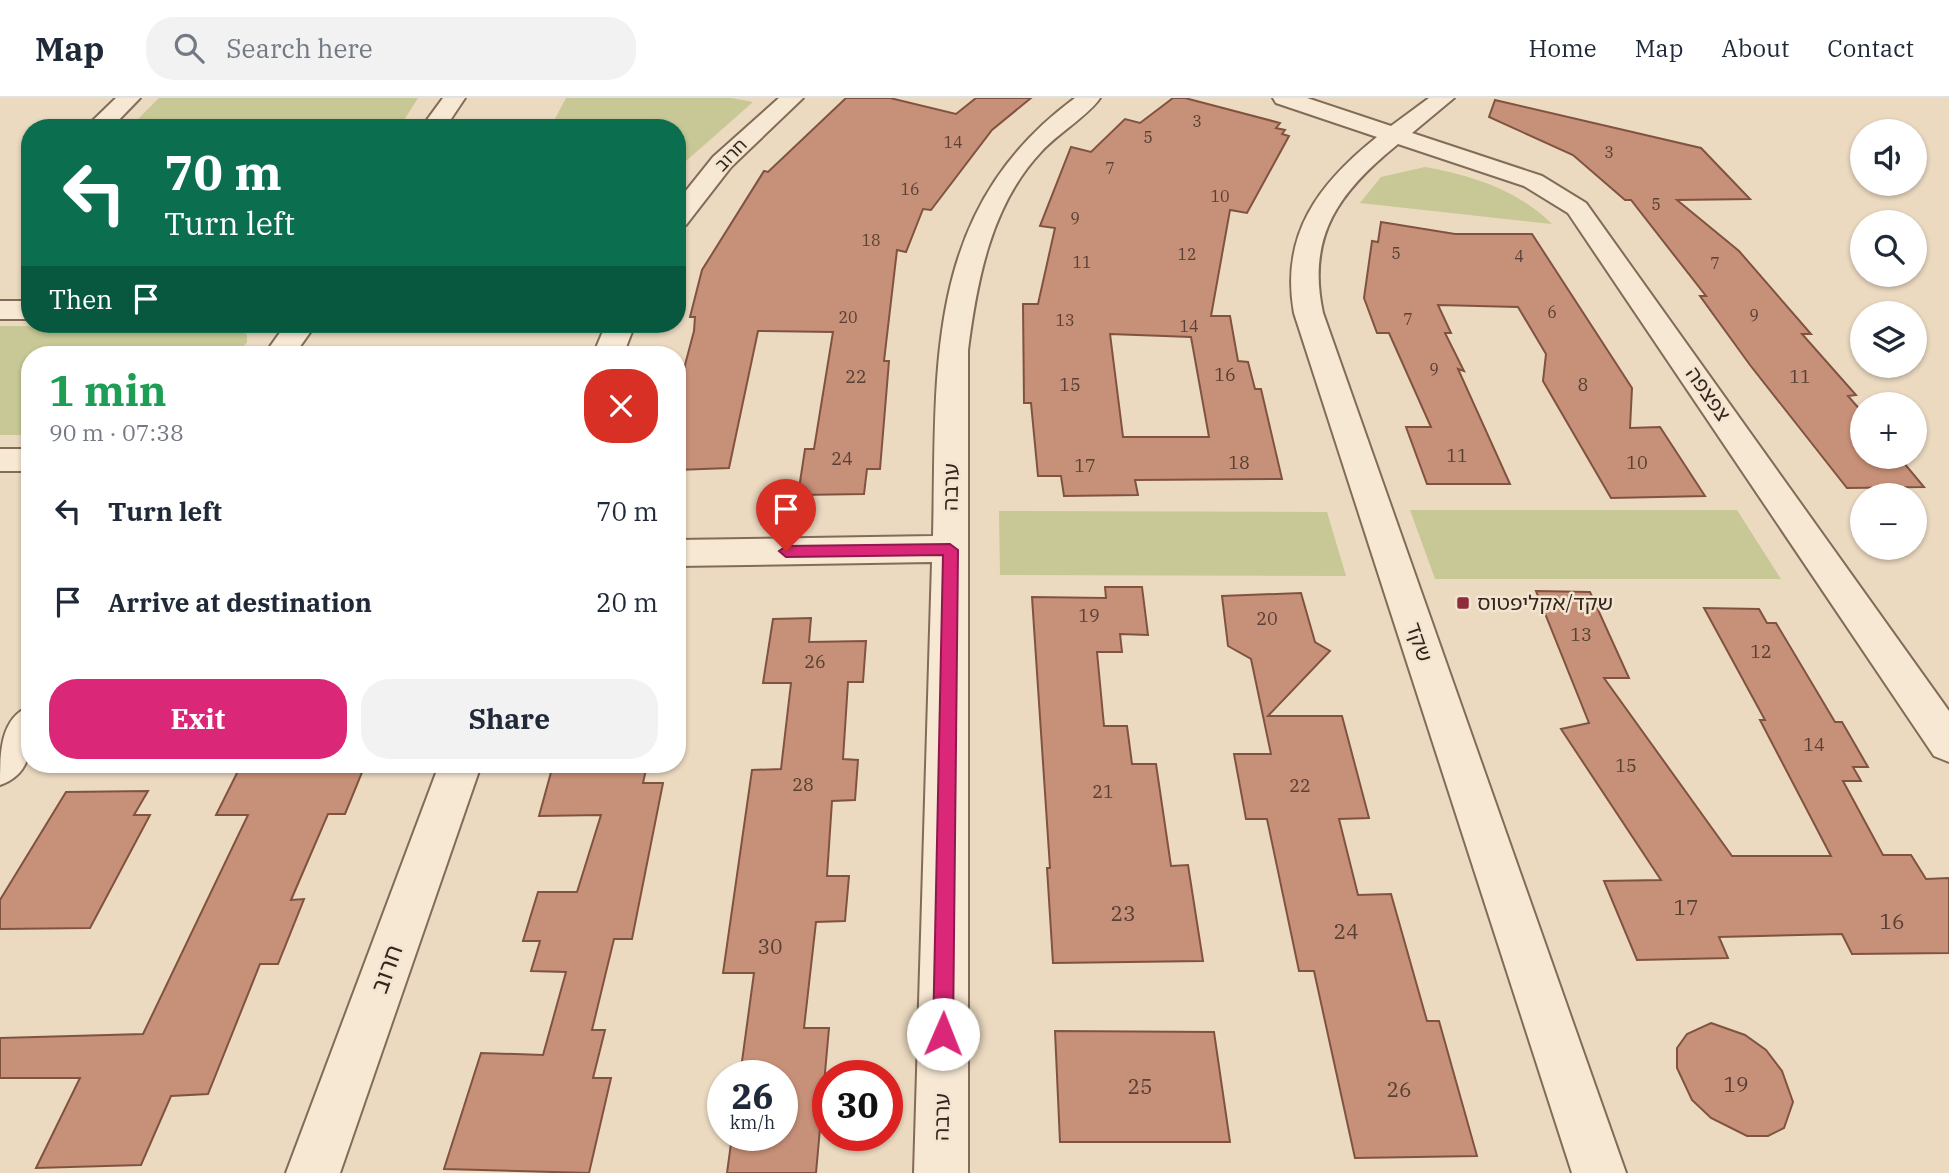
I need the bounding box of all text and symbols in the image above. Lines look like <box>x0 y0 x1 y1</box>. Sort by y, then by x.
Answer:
search box <box>146 17 636 80</box>
text: Map <box>35 27 104 70</box>
icon: search <box>170 29 208 67</box>
text: Search here <box>226 31 373 65</box>
text: Home <box>1529 32 1597 64</box>
text: Map <box>1635 32 1683 64</box>
text: About <box>1721 32 1789 64</box>
text: Contact <box>1827 32 1914 64</box>
house number: 3 <box>1192 111 1202 131</box>
map controls <box>1850 119 1927 560</box>
button: sound <box>1850 119 1927 196</box>
house number: 5 <box>1143 127 1153 147</box>
house number: 14 <box>943 132 963 152</box>
street label: חרוב <box>710 133 752 176</box>
text: 70 m <box>164 140 282 203</box>
house number: 3 <box>1604 142 1614 162</box>
icon: left <box>49 147 140 238</box>
house number: 7 <box>1105 158 1115 178</box>
house number: 16 <box>900 179 920 199</box>
house number: 10 <box>1210 186 1230 206</box>
house number: 5 <box>1651 194 1661 214</box>
text: Turn left <box>164 202 295 244</box>
house number: 9 <box>1070 208 1080 228</box>
button: search <box>1850 210 1927 287</box>
house number: 18 <box>861 230 881 250</box>
house number: 5 <box>1391 243 1401 263</box>
house number: 12 <box>1177 244 1197 264</box>
house number: 4 <box>1514 246 1524 266</box>
house number: 11 <box>1072 252 1092 272</box>
house number: 7 <box>1710 253 1720 273</box>
icon: arrive <box>127 280 165 318</box>
text: Then <box>49 282 113 316</box>
button: layers <box>1850 301 1927 378</box>
house number: 6 <box>1547 302 1557 322</box>
house number: 9 <box>1749 305 1759 325</box>
house number: 20 <box>838 307 858 327</box>
house number: 7 <box>1403 309 1413 329</box>
house number: 13 <box>1055 310 1075 330</box>
house number: 14 <box>1179 316 1199 336</box>
house number: 9 <box>1429 359 1439 379</box>
street label: צפצפה <box>1680 361 1738 426</box>
text: 1 min <box>49 363 167 418</box>
house number: 16 <box>1214 363 1236 386</box>
house number: 22 <box>845 365 867 388</box>
house number: 11 <box>1789 365 1811 388</box>
button: close <box>584 369 658 443</box>
house number: 15 <box>1059 373 1081 396</box>
house number: 8 <box>1578 373 1588 396</box>
button: + <box>1850 392 1927 469</box>
text: 90 m · 07:38 <box>49 417 184 447</box>
house number: 11 <box>1446 444 1468 467</box>
house number: 24 <box>831 447 853 470</box>
house number: 18 <box>1228 451 1250 474</box>
house number: 10 <box>1626 451 1648 474</box>
house number: 17 <box>1074 454 1096 477</box>
street label: ערבה <box>936 463 964 511</box>
pin <box>756 479 816 551</box>
button: − <box>1850 483 1927 560</box>
icon: arrive <box>767 490 805 528</box>
icon: left <box>49 492 87 530</box>
text: Turn left <box>108 494 222 528</box>
text: 70 m <box>596 494 658 528</box>
icon: arrive <box>49 583 87 621</box>
text: Arrive at destination <box>108 585 372 619</box>
text: 20 m <box>596 585 658 619</box>
place label: שקד/אקליפטוס <box>1477 588 1613 616</box>
marker: שקד/אקליפטוס <box>1455 595 1471 611</box>
house number: 19 <box>1078 604 1100 627</box>
house number: 20 <box>1256 607 1278 630</box>
street label: שקד <box>1400 618 1440 665</box>
house number: 13 <box>1570 623 1592 646</box>
house number: 12 <box>1750 640 1772 663</box>
house number: 26 <box>804 650 826 673</box>
button: Exit <box>49 679 347 759</box>
button: Share <box>361 679 658 759</box>
house number: 14 <box>1803 733 1825 756</box>
house number: 15 <box>1615 754 1637 777</box>
house number: 28 <box>792 773 814 796</box>
house number: 22 <box>1289 774 1311 797</box>
house number: 21 <box>1092 780 1114 803</box>
house number: 17 <box>1673 893 1699 921</box>
house number: 23 <box>1110 899 1136 927</box>
house number: 16 <box>1879 907 1905 935</box>
house number: 24 <box>1333 917 1359 945</box>
house number: 30 <box>757 932 783 960</box>
street label: חרוב <box>363 940 410 997</box>
position arrow <box>906 997 980 1071</box>
speed limit sign: 30 <box>812 1060 903 1151</box>
house number: 19 <box>1723 1070 1749 1098</box>
house number: 25 <box>1127 1072 1153 1100</box>
text: 26 <box>731 1073 774 1119</box>
house number: 26 <box>1386 1075 1412 1103</box>
street label: ערבה <box>927 1093 955 1141</box>
text: km/h <box>730 1111 775 1134</box>

